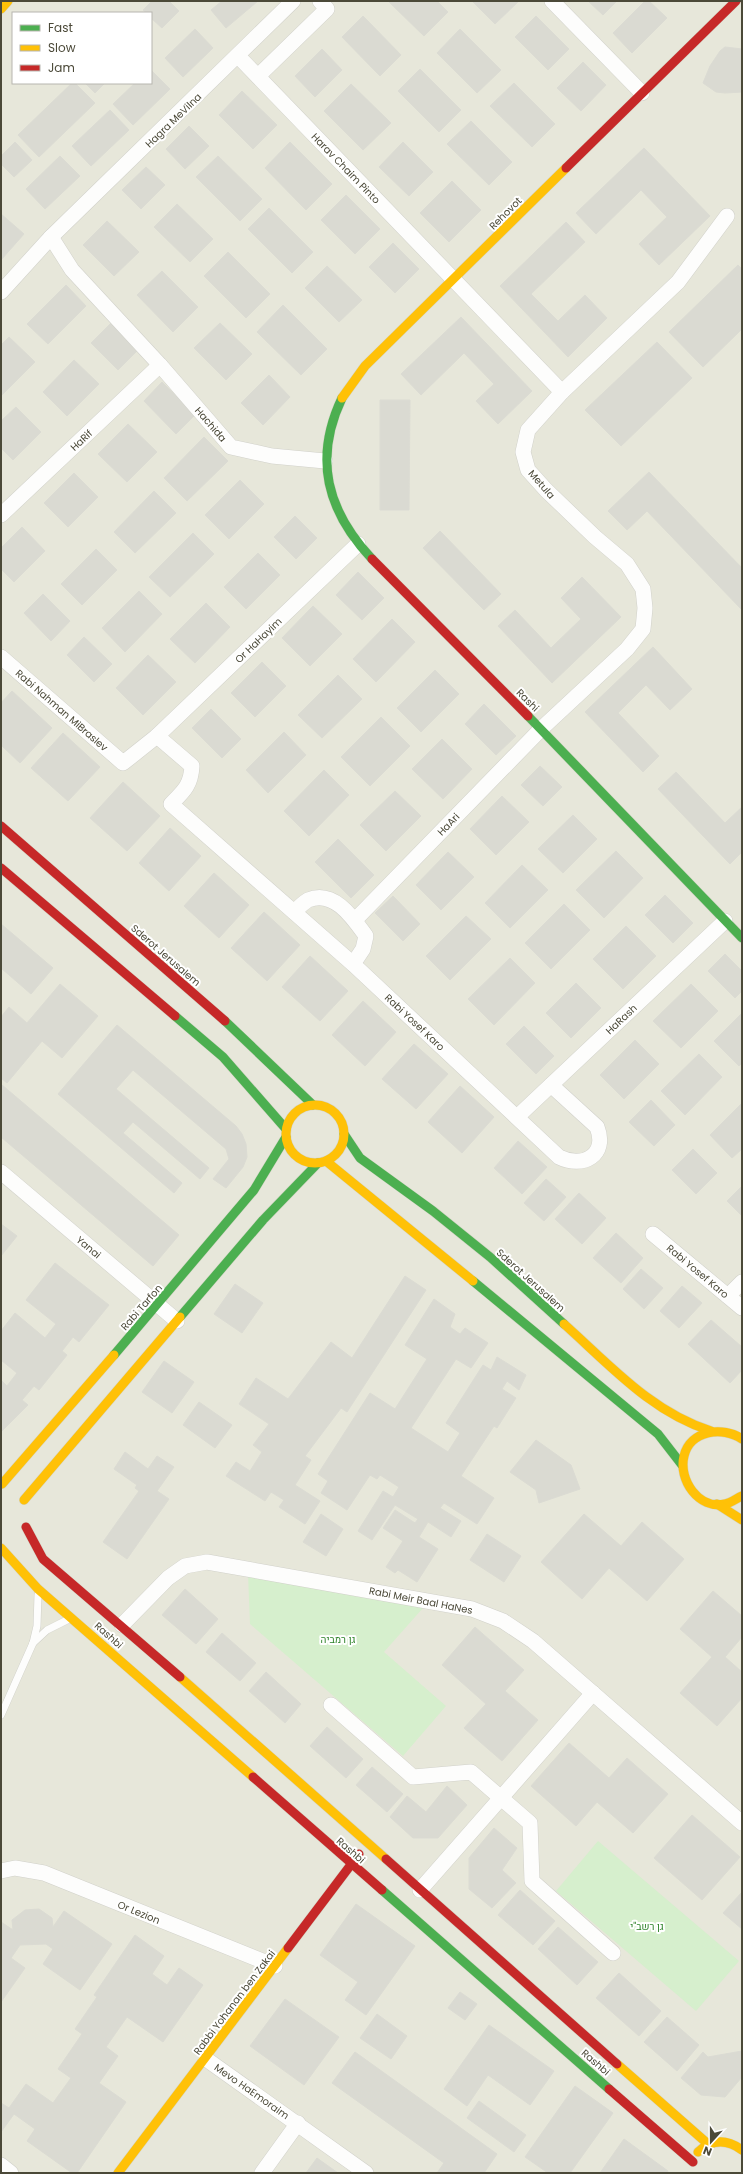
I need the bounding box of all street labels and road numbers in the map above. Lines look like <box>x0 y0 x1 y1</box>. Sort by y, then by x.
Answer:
street label: Hagra MeVilna <box>142 90 205 151</box>
street label: Harav Chaim Pinto <box>308 130 383 207</box>
street label: Rehovot <box>486 193 525 233</box>
street label: Hachida <box>191 404 230 445</box>
street label: HaRif <box>67 426 96 455</box>
street label: Metula <box>525 467 558 502</box>
street label: Or HaHayim <box>232 614 285 667</box>
street label: Rabi Nahman MiBraslev <box>12 666 111 755</box>
street label: Rashi <box>513 686 542 715</box>
street label: HaAri <box>434 810 463 839</box>
street label: Sderot Jerusalem <box>128 921 204 990</box>
street label: Rabi Yosef Karo <box>381 991 448 1054</box>
street label: HaRash <box>602 1001 640 1038</box>
street label: Yanai <box>73 1233 104 1262</box>
street label: Rabi Yosef Karo <box>663 1241 732 1302</box>
street label: Sderot Jerusalem <box>493 1245 568 1315</box>
street label: Rabi Tarfon <box>117 1281 166 1334</box>
street label: Rabi Meir Baal HaNes <box>368 1583 474 1618</box>
street label: Rashbi <box>91 1619 126 1652</box>
street label: Rashbi <box>333 1834 368 1867</box>
street label: Or Lezion <box>115 1897 162 1928</box>
street label: Rabbi Yohanan ben Zakai <box>190 1947 279 2058</box>
street label: Rashbi <box>578 2046 613 2079</box>
street label: Mevo HaEmoraim <box>211 2060 292 2123</box>

